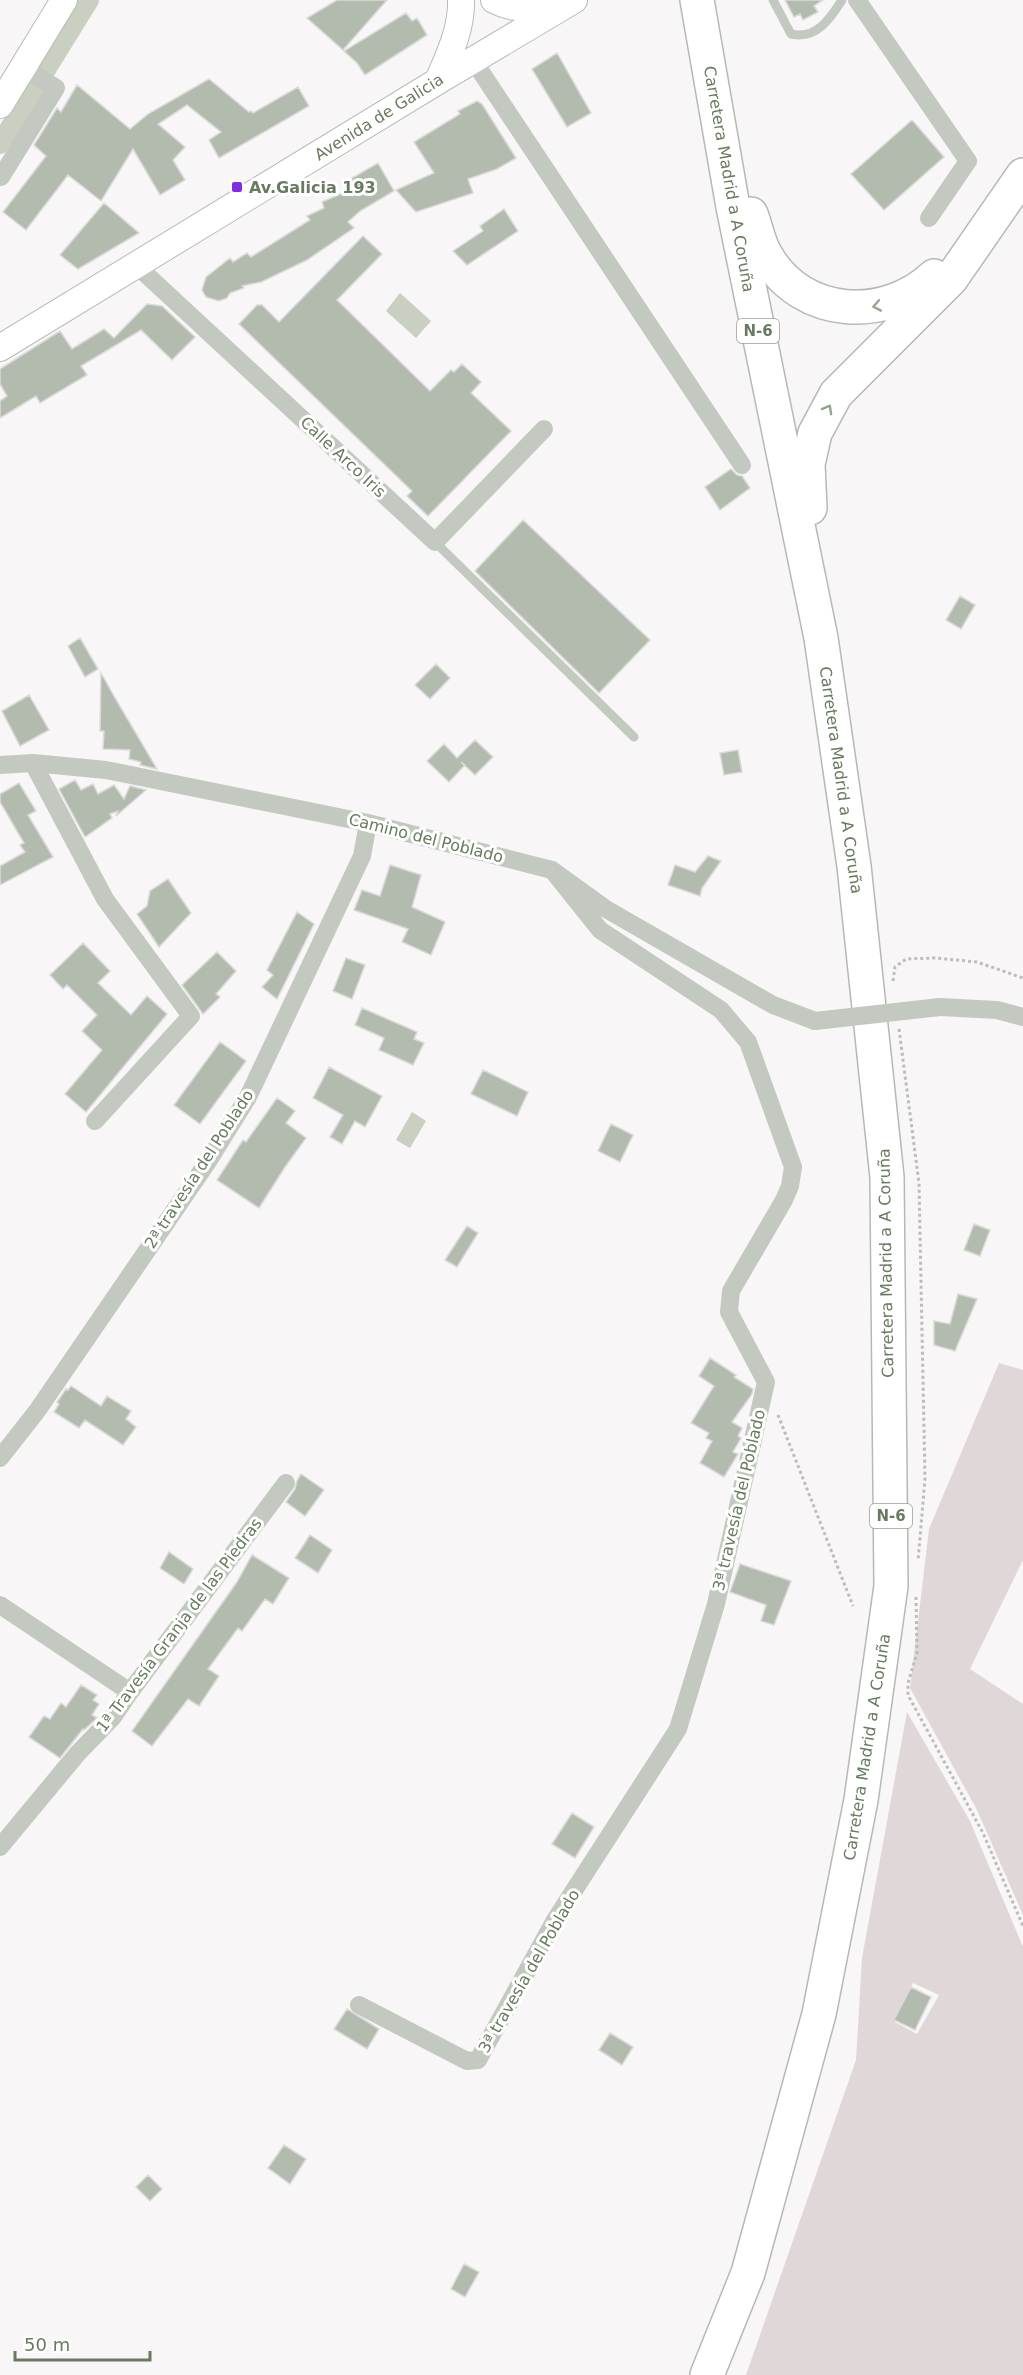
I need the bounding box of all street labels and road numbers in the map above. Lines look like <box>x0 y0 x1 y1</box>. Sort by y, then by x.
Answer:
street label: Carretera Madrid a A Coruña <box>700 64 758 294</box>
street label: Avenida de Galicia <box>311 70 447 164</box>
road number: N-6 <box>737 319 779 343</box>
street label: Calle Arco Iris <box>296 413 390 501</box>
street label: Carretera Madrid a A Coruña <box>816 665 866 895</box>
street label: Camino del Poblado <box>347 810 505 866</box>
street label: 2ª travesía del Poblado <box>141 1086 257 1252</box>
street label: Carretera Madrid a A Coruña <box>874 1148 898 1378</box>
street label: 3ª travesía del Poblado <box>709 1408 769 1592</box>
road number: N-6 <box>870 1504 912 1528</box>
street label: 1ª Travesía Granja de las Piedras <box>92 1514 266 1736</box>
street label: Carretera Madrid a A Coruña <box>840 1632 894 1862</box>
street label: 3ª travesía del Poblado <box>474 1886 584 2056</box>

